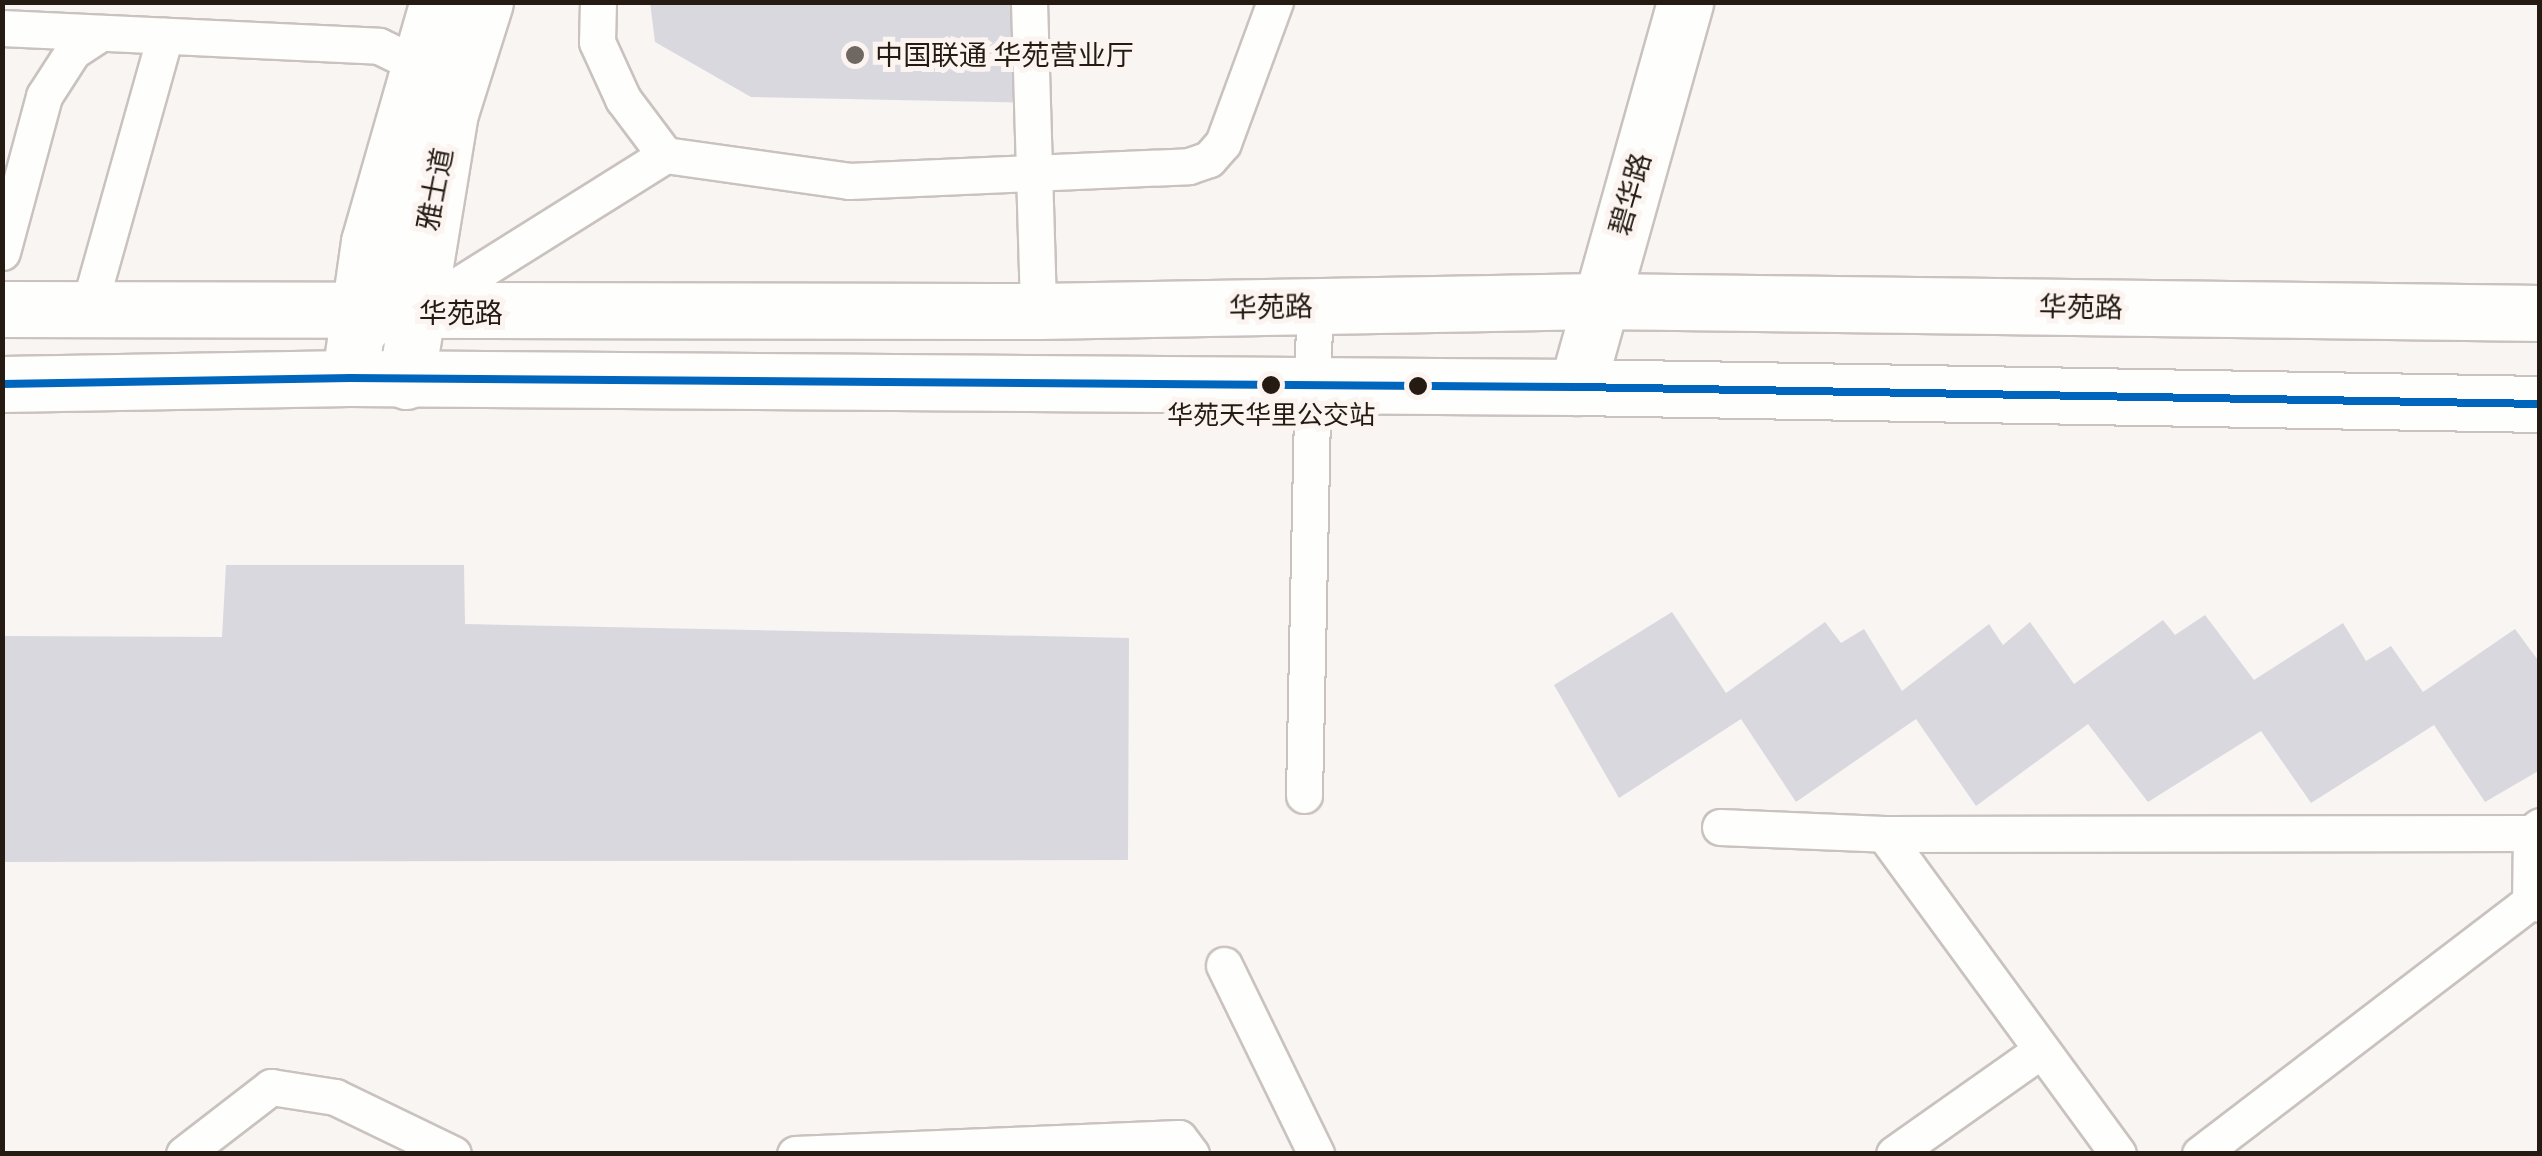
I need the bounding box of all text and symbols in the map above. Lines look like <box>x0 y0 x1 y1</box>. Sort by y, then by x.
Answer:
place label: 中国联通 华苑营业厅 <box>875 38 1134 72</box>
marker: 中国联通 华苑营业厅 <box>844 44 866 66</box>
street label: 雅士道 <box>410 145 460 233</box>
street label: 碧华路 <box>1602 149 1658 239</box>
street label: 华苑路 <box>1229 289 1313 325</box>
street label: 华苑路 <box>2039 289 2123 325</box>
street label: 华苑路 <box>419 296 503 330</box>
marker: 华苑天华里公交站 <box>1261 375 1281 395</box>
unlabelled marker <box>1408 376 1428 396</box>
place label: 华苑天华里公交站 <box>1167 399 1375 431</box>

